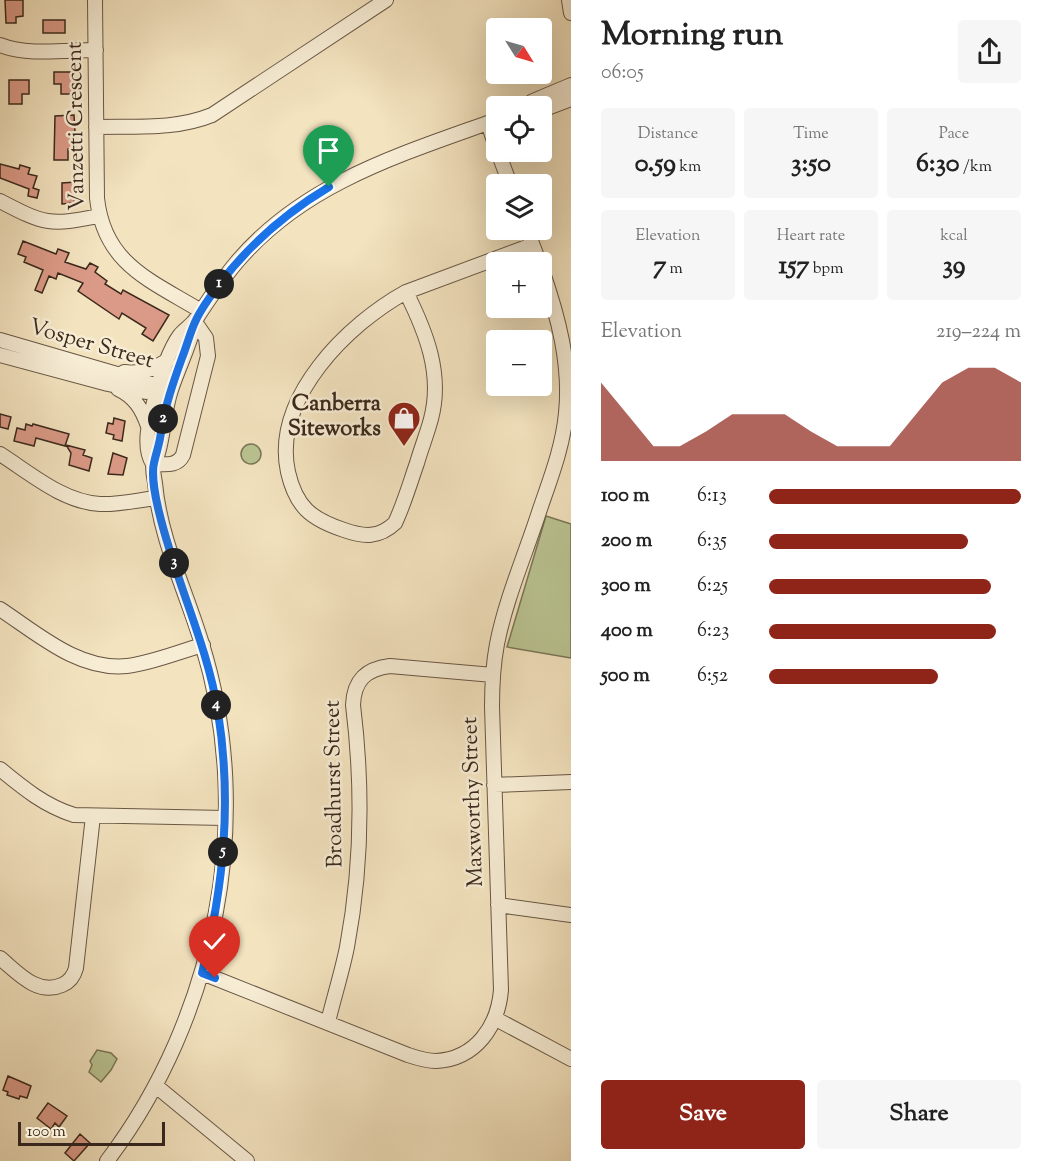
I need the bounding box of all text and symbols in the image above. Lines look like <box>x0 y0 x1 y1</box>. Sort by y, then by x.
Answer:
text: Morning run <box>601 12 783 60</box>
north arrow <box>486 18 552 84</box>
map controls <box>486 18 552 396</box>
button: share <box>958 20 1021 83</box>
street label: Vanzetti Crescent <box>60 41 94 211</box>
text: 06:05 <box>601 59 644 88</box>
button: locate <box>486 96 552 162</box>
text: Distance <box>638 123 698 146</box>
text: Time <box>793 123 829 146</box>
text: Pace <box>939 123 969 146</box>
pin <box>303 125 354 187</box>
icon: arrive <box>312 134 345 167</box>
text: 0.59 <box>635 146 676 183</box>
text: 3:50 <box>791 146 831 183</box>
text: 6:30 <box>916 146 960 183</box>
text: km <box>676 156 701 179</box>
text: /km <box>960 156 992 179</box>
button: layers <box>486 174 552 240</box>
text: Elevation <box>636 225 700 248</box>
text: Heart rate <box>777 225 845 248</box>
text: kcal <box>940 225 968 248</box>
text: 7 <box>653 248 666 285</box>
text: 157 <box>779 248 809 285</box>
text: 39 <box>943 248 965 285</box>
button: + <box>486 252 552 318</box>
text: m <box>666 258 683 281</box>
text: bpm <box>809 258 843 281</box>
pin: 1 <box>204 269 234 299</box>
text: 1 <box>216 272 222 295</box>
street label: Vosper Street <box>25 312 158 378</box>
text: Elevation <box>601 318 682 347</box>
text: 219–224 m <box>936 318 1021 347</box>
button: − <box>486 330 552 396</box>
place label: Canberra Siteworks <box>288 389 382 446</box>
shop icon: Canberra Siteworks <box>386 400 422 447</box>
pin: 2 <box>148 404 178 434</box>
text: 2 <box>159 407 167 430</box>
text: 100 m <box>601 482 650 511</box>
text: 6:13 <box>697 482 727 511</box>
text: 200 m <box>601 527 652 556</box>
text: 6:35 <box>697 527 727 556</box>
pin: 3 <box>159 548 189 578</box>
text: 3 <box>171 551 177 574</box>
text: 300 m <box>601 572 651 601</box>
text: 6:25 <box>697 572 728 601</box>
text: 400 m <box>601 617 653 646</box>
text: 6:23 <box>697 617 729 646</box>
text: 500 m <box>601 662 650 691</box>
text: 6:52 <box>697 662 728 691</box>
pin: 4 <box>201 690 231 720</box>
text: 4 <box>212 693 220 716</box>
street label: Broadhurst Street <box>318 699 352 868</box>
street label: Maxworthy Street <box>455 716 493 888</box>
pin: 5 <box>208 837 238 867</box>
text: 5 <box>220 840 226 863</box>
pin <box>189 916 240 978</box>
icon: check <box>198 925 231 958</box>
button: Save <box>601 1080 805 1149</box>
button: Share <box>817 1080 1021 1149</box>
scale bar <box>18 1119 165 1146</box>
text: 100 m <box>27 1121 66 1144</box>

